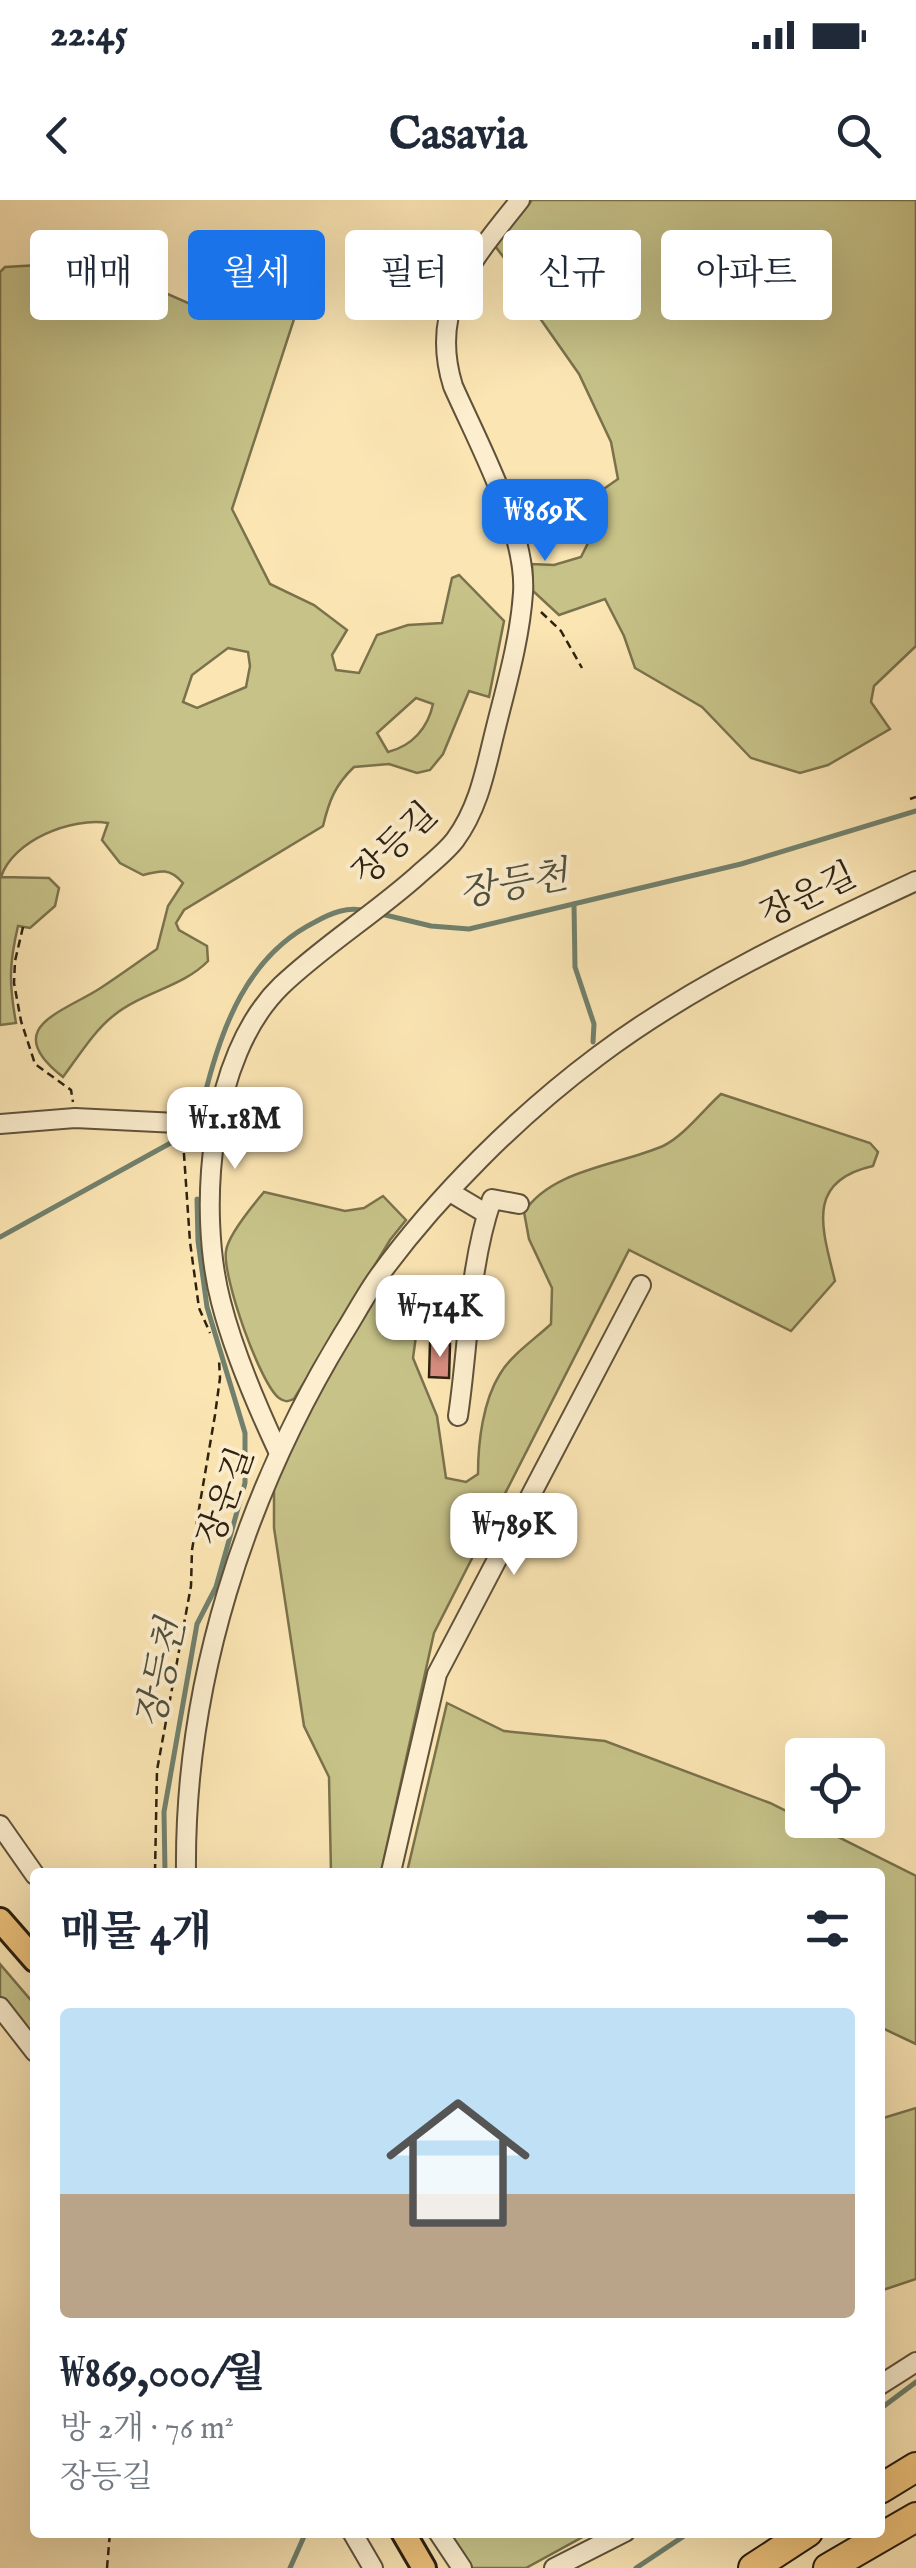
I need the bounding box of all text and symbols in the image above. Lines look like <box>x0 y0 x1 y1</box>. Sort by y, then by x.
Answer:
text: 22:45 <box>50 11 128 59</box>
text: Casavia <box>389 107 527 164</box>
icon: back <box>30 108 85 163</box>
icon: search <box>831 108 886 163</box>
chip: 매매 <box>30 230 168 320</box>
chip: 월세 <box>188 230 325 320</box>
chip: 필터 <box>345 230 483 320</box>
chip: 신규 <box>503 230 641 320</box>
chip: 아파트 <box>661 230 832 320</box>
pin: ₩869K <box>475 479 615 564</box>
text: ₩869K <box>504 491 586 532</box>
street label: 장등길 <box>344 794 448 896</box>
water label: 장등천 <box>456 852 575 919</box>
street label: 장운길 <box>754 854 864 938</box>
pin: ₩1.18M <box>154 1087 316 1172</box>
text: ₩1.18M <box>189 1099 281 1140</box>
pin: ₩714K <box>370 1275 510 1360</box>
text: ₩714K <box>398 1287 482 1328</box>
street label: 장운길 <box>189 1442 265 1552</box>
pin: ₩789K <box>444 1493 584 1578</box>
text: ₩789K <box>472 1505 556 1546</box>
water label: 장등천 <box>128 1613 198 1733</box>
map controls <box>785 1738 885 1838</box>
button: locate <box>785 1738 885 1838</box>
icon: filters <box>800 1901 855 1956</box>
text: 매물 4개 <box>60 1907 211 1960</box>
icon: home <box>368 2073 548 2253</box>
text: ₩869,000/월 <box>60 2348 265 2401</box>
text: 방 2개 · 76 m² <box>60 2409 234 2450</box>
text: 장등길 <box>60 2458 153 2499</box>

